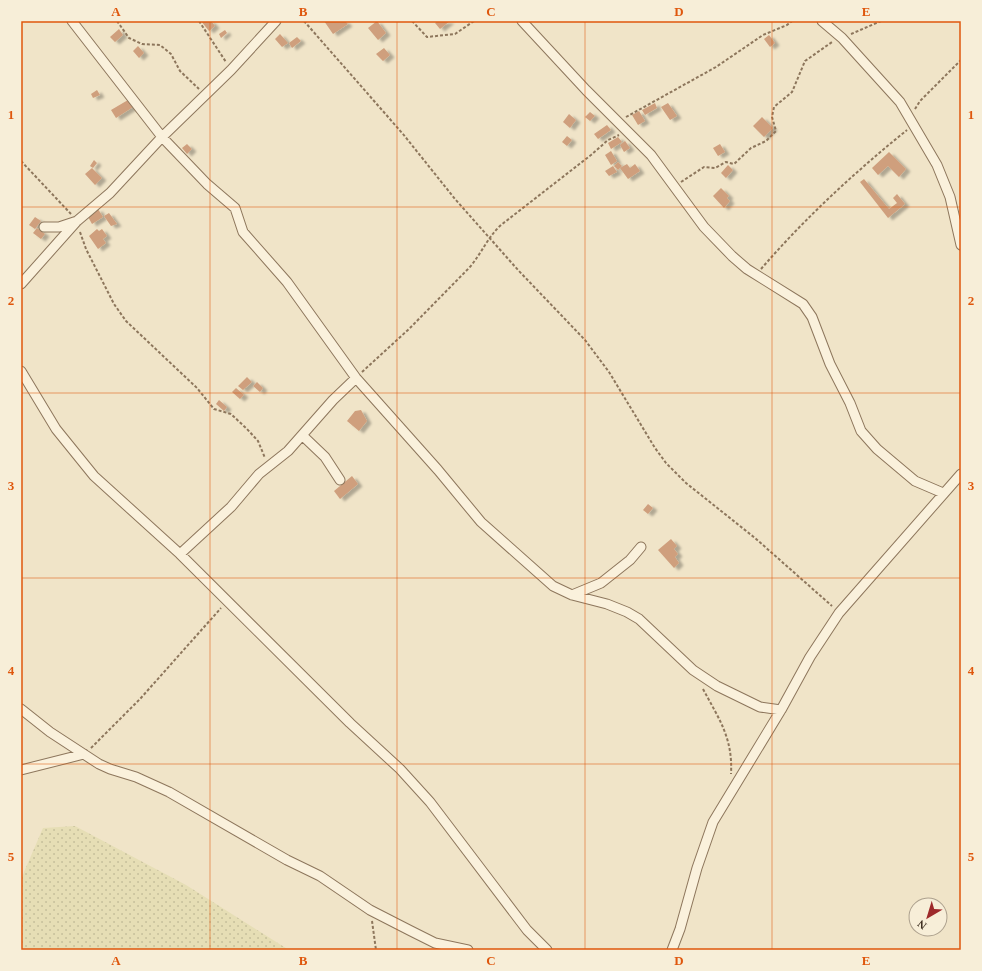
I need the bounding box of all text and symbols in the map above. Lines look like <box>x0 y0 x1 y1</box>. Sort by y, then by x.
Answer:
text: A <box>111 4 121 19</box>
text: B <box>299 4 308 19</box>
text: C <box>486 4 496 19</box>
text: D <box>674 4 684 19</box>
text: E <box>862 4 870 19</box>
text: 1 <box>8 107 14 122</box>
text: 1 <box>968 107 974 122</box>
text: 2 <box>8 293 14 308</box>
text: 2 <box>968 293 974 308</box>
text: 3 <box>8 478 15 493</box>
text: 3 <box>968 478 975 493</box>
text: 4 <box>8 663 15 678</box>
text: 4 <box>968 663 975 678</box>
text: 5 <box>8 849 15 864</box>
text: 5 <box>968 849 975 864</box>
north arrow <box>908 897 948 937</box>
text: N <box>915 918 929 932</box>
text: A <box>111 953 121 968</box>
text: B <box>299 953 308 968</box>
text: C <box>486 953 496 968</box>
text: D <box>674 953 684 968</box>
text: E <box>862 953 870 968</box>

